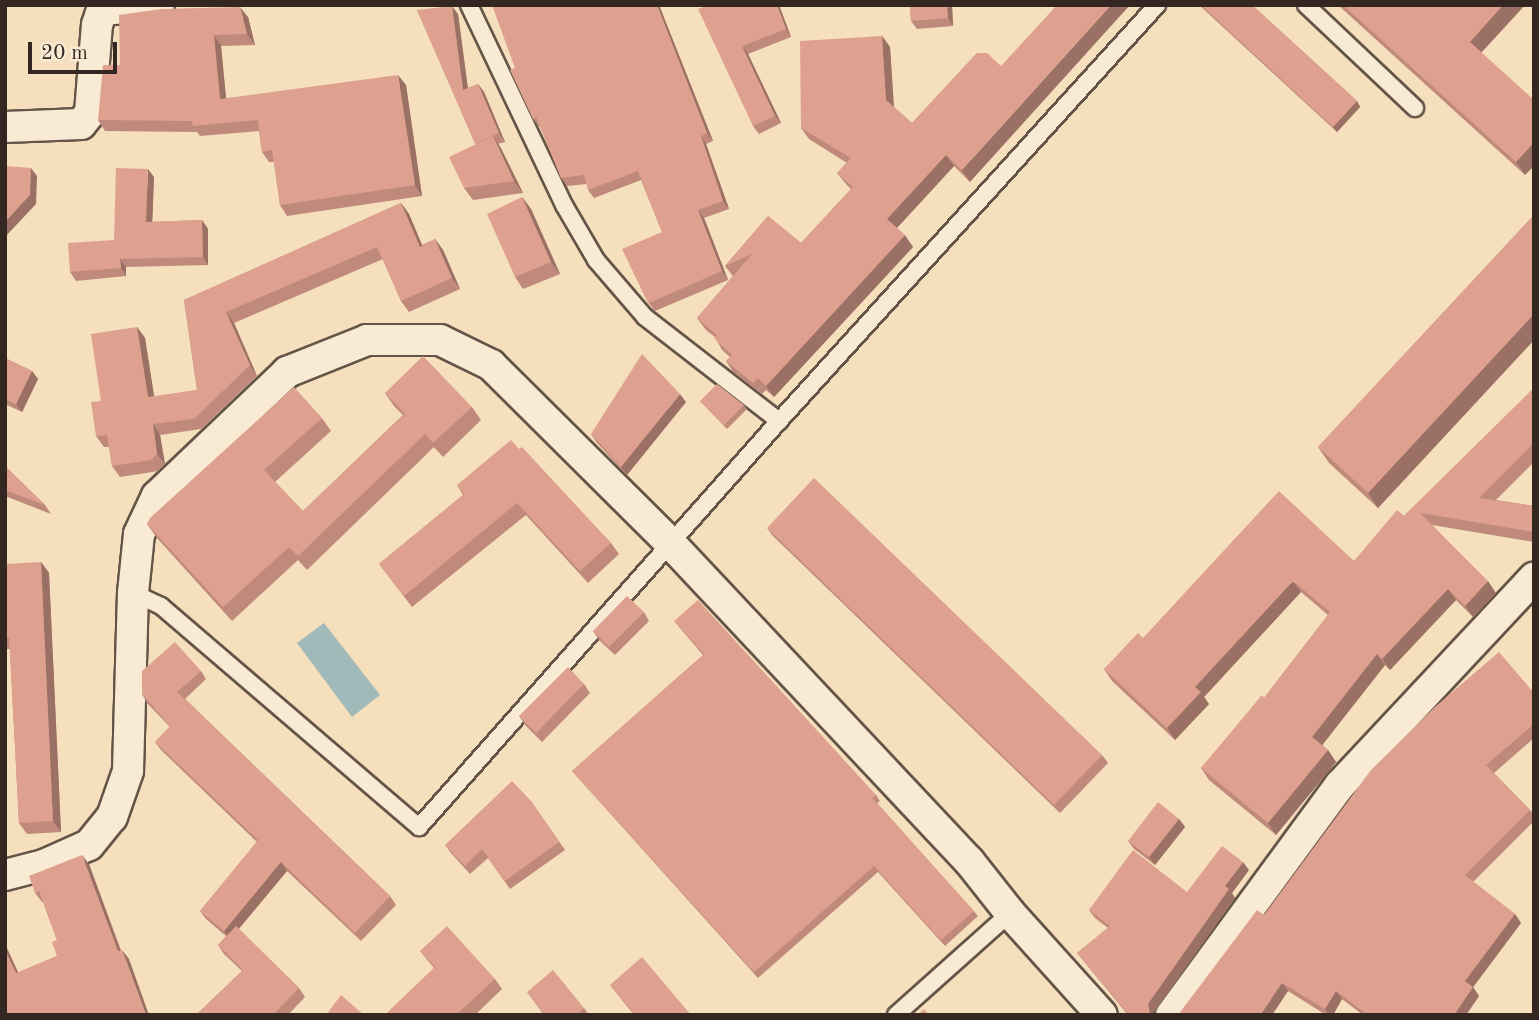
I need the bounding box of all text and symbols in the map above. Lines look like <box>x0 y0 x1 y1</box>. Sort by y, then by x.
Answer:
scale bar <box>32 28 121 72</box>
text: 20 m <box>41 43 88 64</box>

